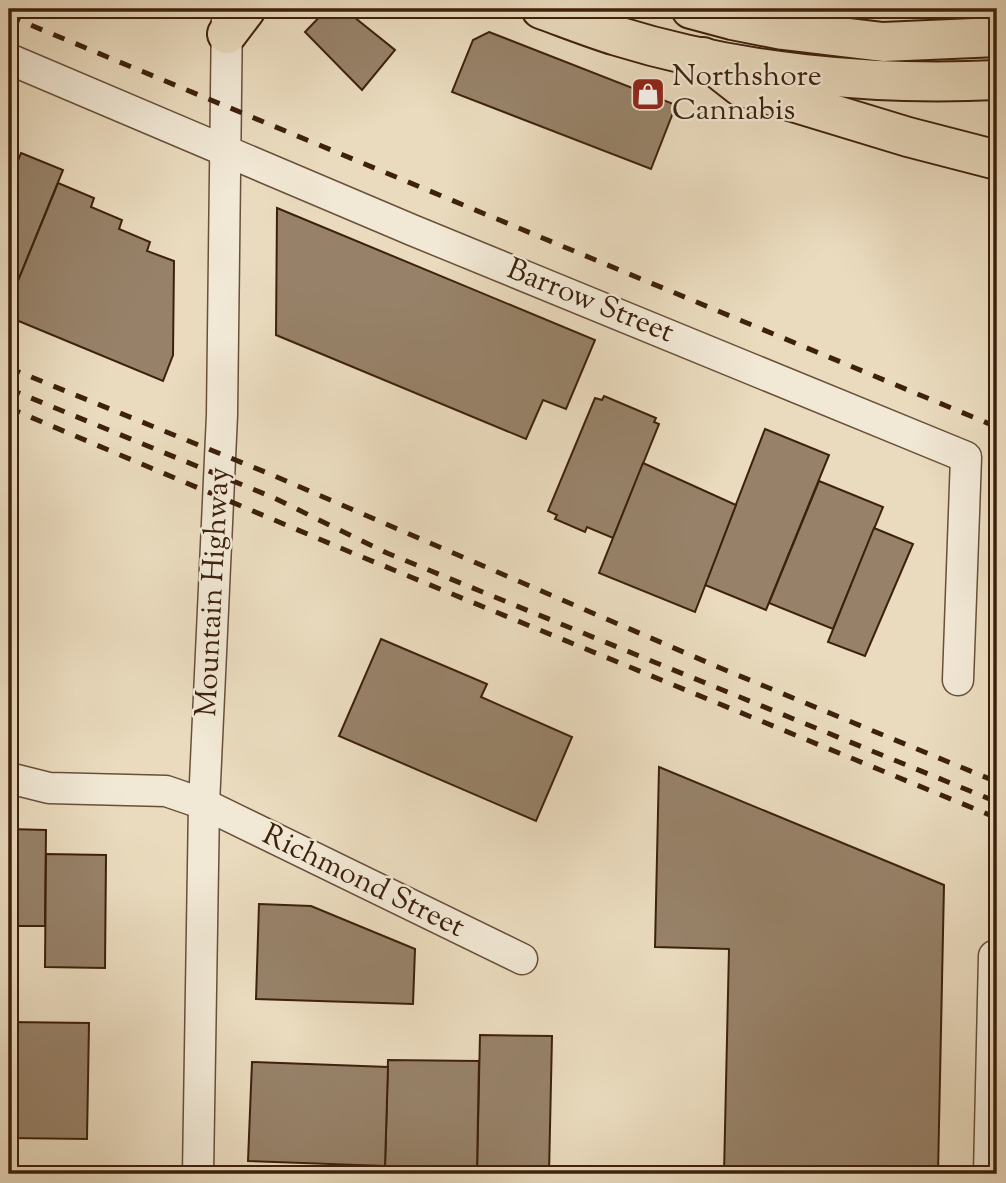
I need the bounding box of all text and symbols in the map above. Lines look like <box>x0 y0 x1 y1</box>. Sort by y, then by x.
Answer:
place label: Northshore Cannabis <box>672 56 822 133</box>
shop icon: Northshore Cannabis <box>629 75 667 113</box>
street label: Barrow Street <box>500 249 680 355</box>
street label: Mountain Highway <box>186 466 242 718</box>
street label: Richmond Street <box>255 814 471 950</box>

